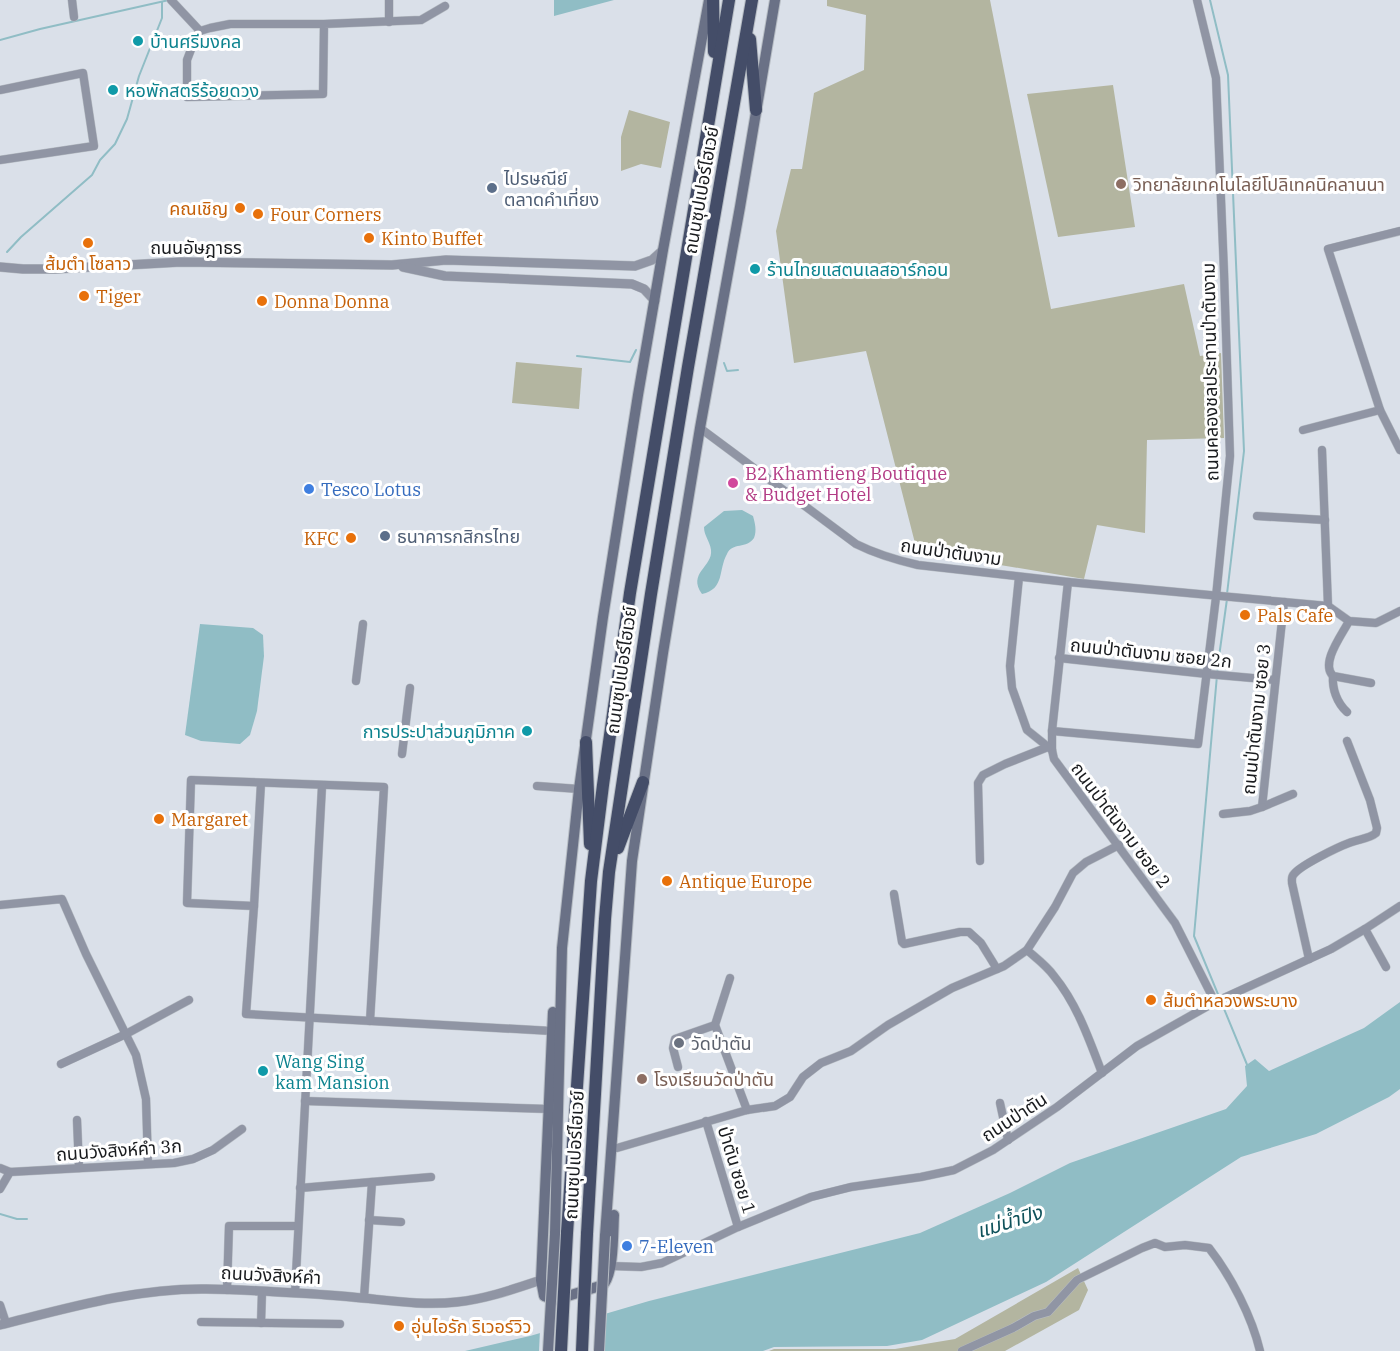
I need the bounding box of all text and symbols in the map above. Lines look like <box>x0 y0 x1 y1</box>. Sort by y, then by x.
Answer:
place label: บ้านศรีมงคล <box>150 30 241 53</box>
marker: บ้านศรีมงคล <box>131 34 145 48</box>
place label: หอพักสตรีร้อยดวง <box>125 79 259 102</box>
marker: หอพักสตรีร้อยดวง <box>106 83 120 97</box>
street label: ถนนซุปเปอร์ไฮเวย์ <box>678 124 724 256</box>
place label: ไปรษณีย์ ตลาดคำเที่ยง <box>503 167 599 211</box>
place label: วิทยาลัยเทคโนโลยีโปลิเทคนิคลานนา <box>1132 173 1385 196</box>
marker: วิทยาลัยเทคโนโลยีโปลิเทคนิคลานนา <box>1114 177 1128 191</box>
marker: ไปรษณีย์ ตลาดคำเที่ยง <box>485 181 499 195</box>
place label: คณเชิญ <box>169 197 228 220</box>
marker: คณเชิญ <box>233 201 247 215</box>
place label: Four Corners <box>270 203 382 226</box>
marker: Four Corners <box>251 207 265 221</box>
place label: Kinto Buffet <box>381 227 483 250</box>
marker: Kinto Buffet <box>362 231 376 245</box>
marker: ส้มตำ โซลาว <box>81 236 95 250</box>
street label: ถนนอัษฎาธร <box>150 236 242 259</box>
place label: ส้มตำ โซลาว <box>45 252 131 275</box>
place label: ร้านไทยแสตนเลสอาร์กอน <box>767 258 948 281</box>
marker: ร้านไทยแสตนเลสอาร์กอน <box>748 262 762 276</box>
street label: ถนนคลองชลประทานป่าตันงาม <box>1197 263 1223 481</box>
place label: Tiger <box>96 285 141 308</box>
marker: Tiger <box>77 289 91 303</box>
place label: Donna Donna <box>274 290 390 313</box>
marker: Donna Donna <box>255 294 269 308</box>
place label: B2 Khamtieng Boutique & Budget Hotel <box>745 462 947 506</box>
marker: B2 Khamtieng Boutique & Budget Hotel <box>726 476 740 490</box>
place label: Tesco Lotus <box>321 478 421 501</box>
marker: Tesco Lotus <box>302 482 316 496</box>
place label: ธนาคารกสิกรไทย <box>397 525 520 548</box>
place label: KFC <box>304 527 339 550</box>
marker: ธนาคารกสิกรไทย <box>378 529 392 543</box>
marker: KFC <box>344 531 358 545</box>
street label: ถนนป่าตันงาม <box>899 534 1003 570</box>
street label: ถนนซุปเปอร์ไฮเวย์ <box>601 604 641 735</box>
place label: Pals Cafe <box>1257 604 1333 627</box>
marker: Pals Cafe <box>1238 608 1252 622</box>
street label: ถนนป่าตันงาม ซอย 2ก <box>1069 633 1233 673</box>
street label: ถนนป่าตันงาม ซอย 3 <box>1237 642 1275 796</box>
place label: การประปาส่วนภูมิภาค <box>363 720 515 744</box>
marker: การประปาส่วนภูมิภาค <box>520 724 534 738</box>
street label: ถนนป่าตันงาม ซอย 2 <box>1066 757 1176 893</box>
place label: Margaret <box>171 808 248 831</box>
marker: Margaret <box>152 812 166 826</box>
place label: Antique Europe <box>679 870 812 893</box>
marker: Antique Europe <box>660 874 674 888</box>
place label: ส้มตำหลวงพระบาง <box>1163 989 1298 1012</box>
marker: ส้มตำหลวงพระบาง <box>1144 993 1158 1007</box>
place label: วัดป่าตัน <box>691 1032 752 1055</box>
marker: วัดป่าตัน <box>672 1036 686 1050</box>
place label: Wang Sing kam Mansion <box>275 1050 390 1094</box>
marker: Wang Sing kam Mansion <box>256 1064 270 1078</box>
place label: โรงเรียนวัดป่าตัน <box>654 1068 774 1091</box>
marker: โรงเรียนวัดป่าตัน <box>635 1072 649 1086</box>
street label: ถนนป่าตัน <box>977 1087 1051 1147</box>
street label: ถนนซุปเปอร์ไฮเวย์ <box>559 1090 589 1220</box>
street label: ป่าตัน ซอย 1 <box>713 1123 761 1217</box>
street label: ถนนวังสิงห์คำ 3ก <box>55 1134 183 1166</box>
water label: แม่น้ำปิง <box>973 1198 1046 1244</box>
place label: 7-Eleven <box>639 1235 714 1258</box>
marker: 7-Eleven <box>620 1239 634 1253</box>
street label: ถนนวังสิงห์คำ <box>220 1261 322 1289</box>
place label: อุ่นไอรัก ริเวอร์วิว <box>411 1315 531 1338</box>
marker: อุ่นไอรัก ริเวอร์วิว <box>392 1319 406 1333</box>

